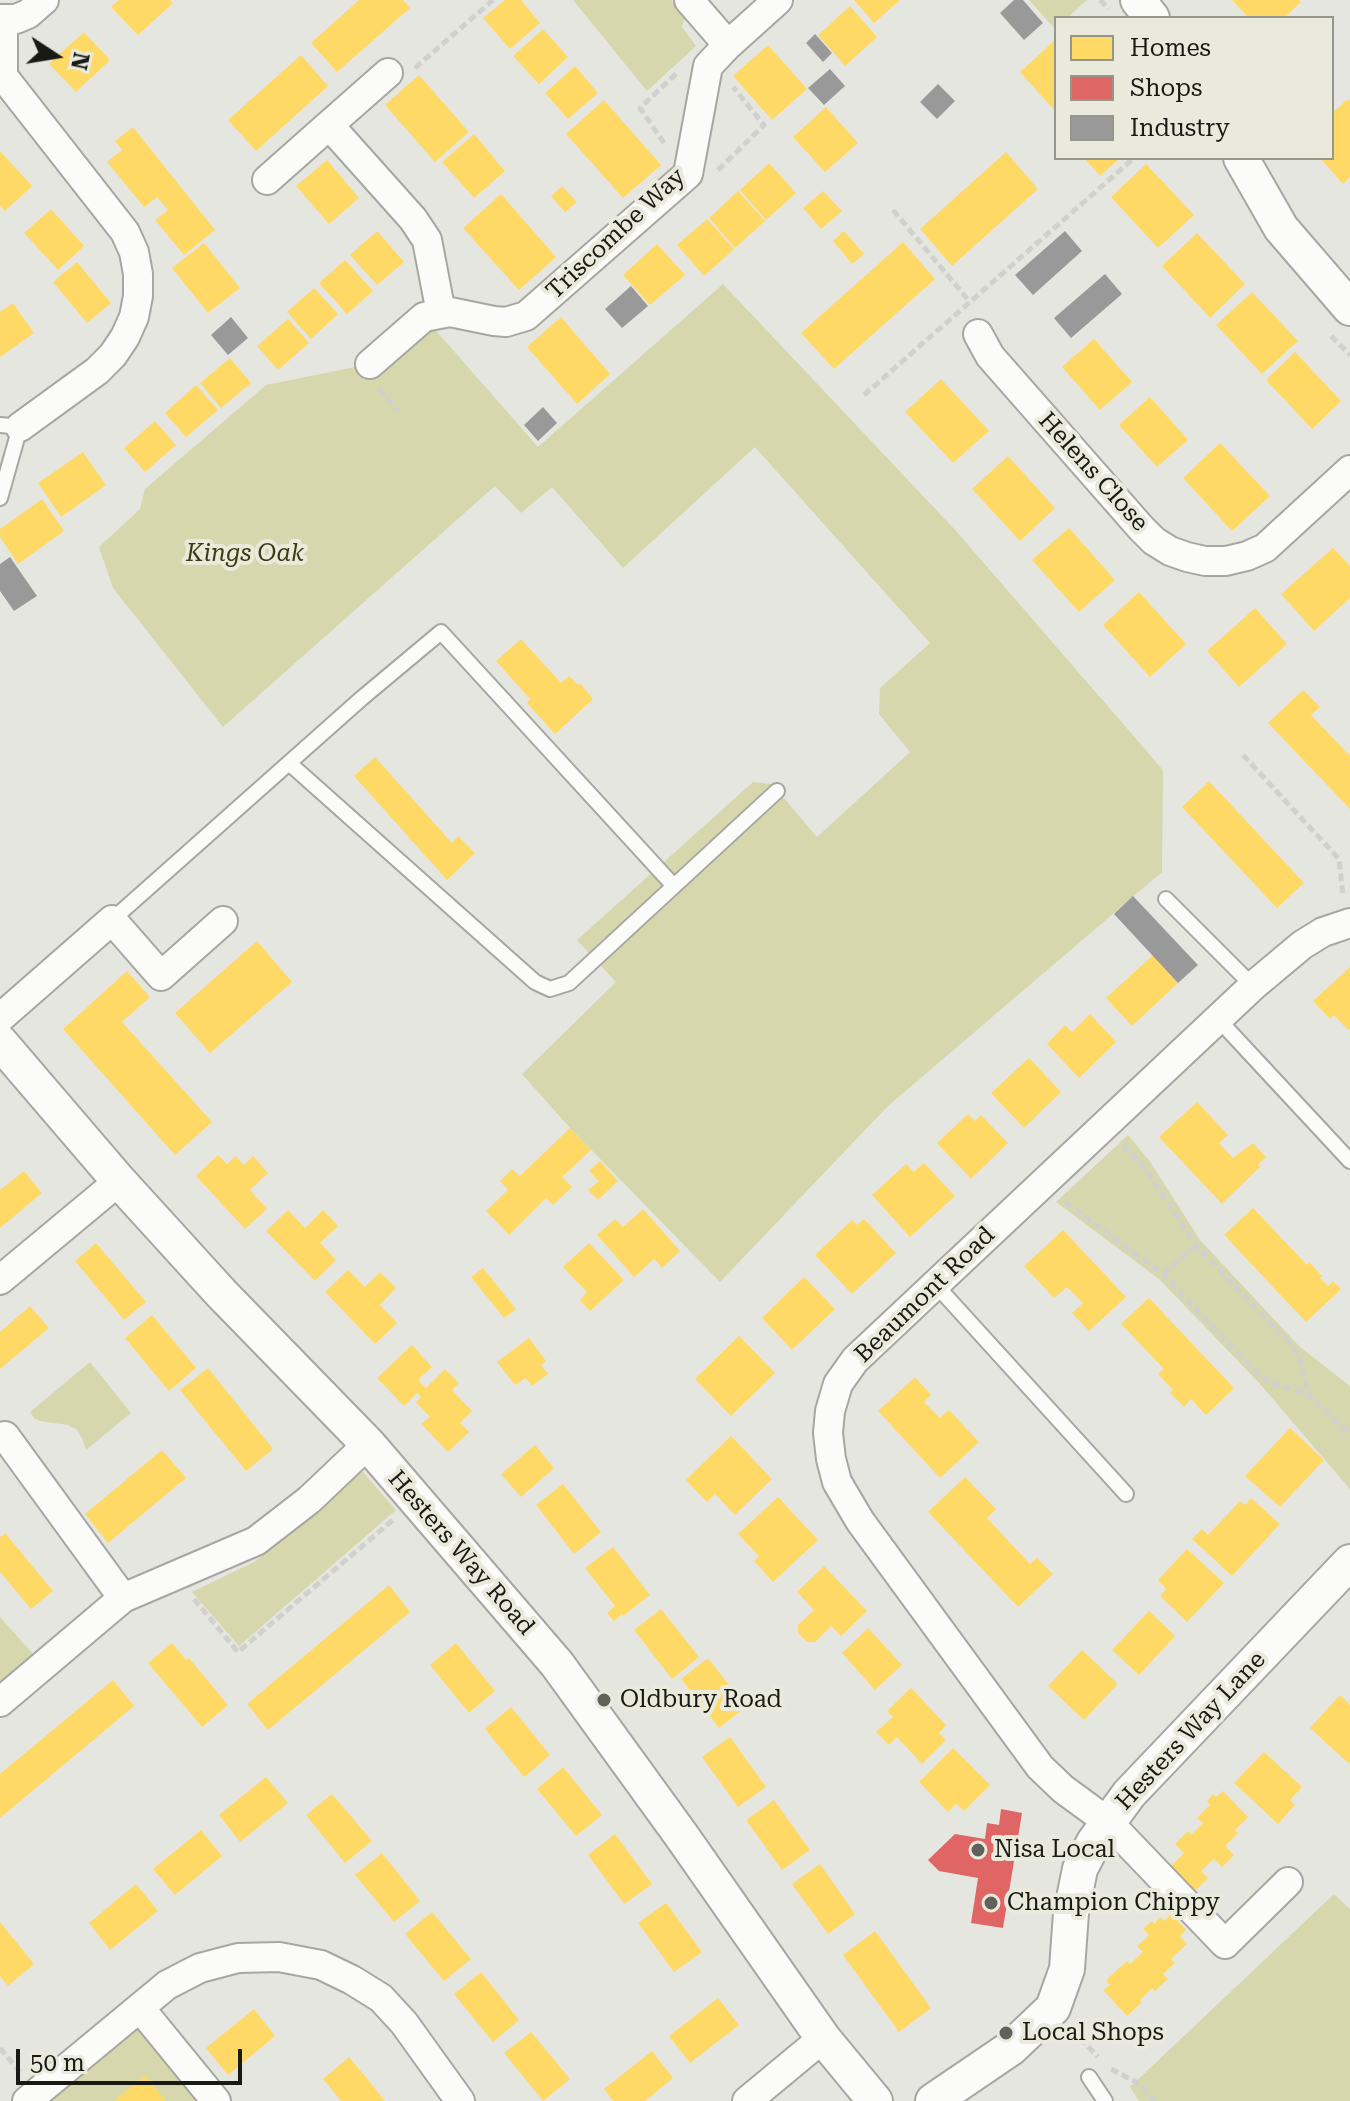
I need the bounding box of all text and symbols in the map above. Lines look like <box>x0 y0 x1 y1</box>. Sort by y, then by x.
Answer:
north arrow <box>16 16 96 96</box>
legend <box>1054 16 1334 160</box>
text: Homes <box>1130 34 1211 62</box>
text: N <box>66 50 94 72</box>
text: Shops <box>1130 74 1202 102</box>
text: Industry <box>1130 114 1230 142</box>
street label: Triscombe Way <box>541 162 691 306</box>
street label: Helens Close <box>1032 407 1154 537</box>
park label: Kings Oak <box>186 540 304 568</box>
street label: Beaumont Road <box>849 1221 1001 1369</box>
street label: Hesters Way Road <box>382 1465 540 1641</box>
street label: Hesters Way Lane <box>1110 1646 1272 1816</box>
place label: Oldbury Road <box>620 1686 782 1714</box>
marker: Oldbury Road <box>595 1691 613 1709</box>
place label: Nisa Local <box>994 1836 1115 1864</box>
marker: Nisa Local <box>969 1841 987 1859</box>
place label: Champion Chippy <box>1007 1889 1220 1917</box>
marker: Champion Chippy <box>982 1894 1000 1912</box>
place label: Local Shops <box>1022 2019 1164 2047</box>
marker: Local Shops <box>997 2024 1015 2042</box>
scale bar <box>20 2033 246 2083</box>
text: 50 m <box>30 2049 85 2077</box>

